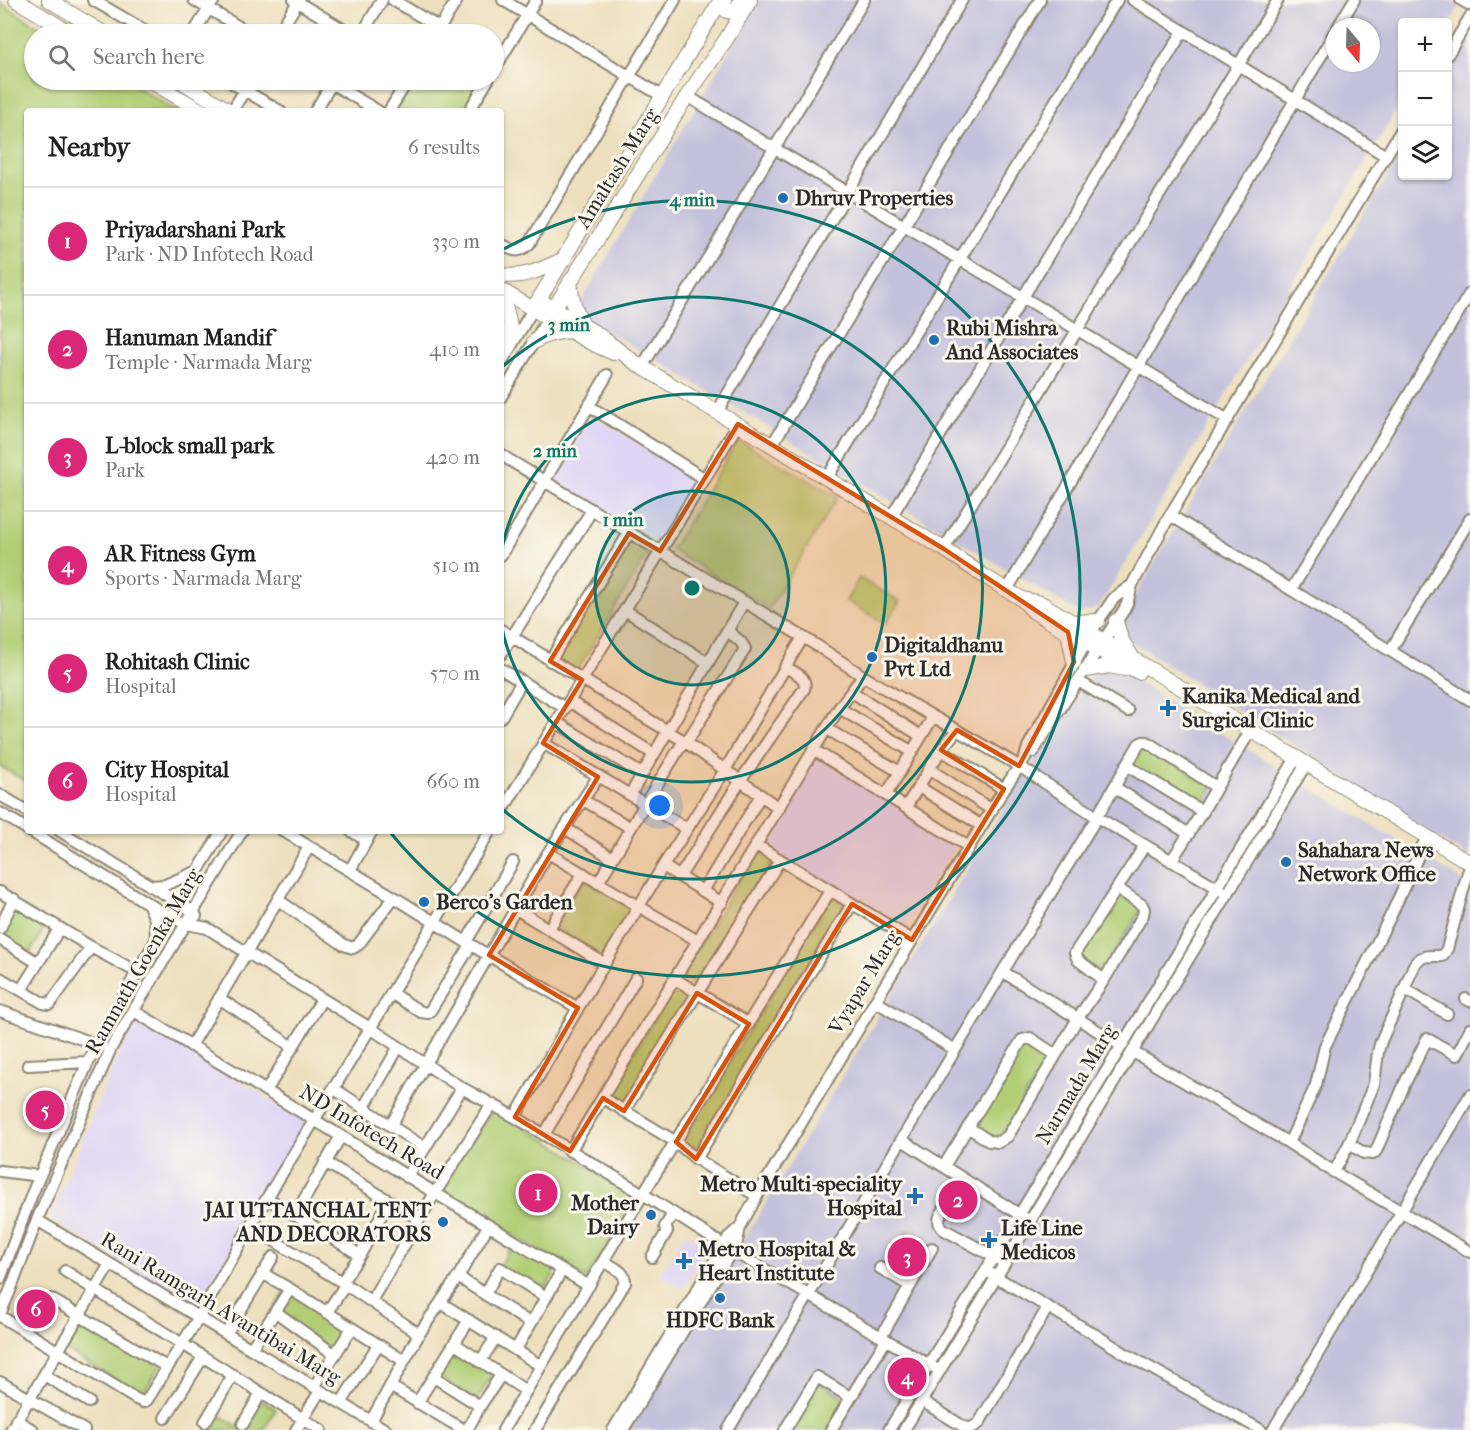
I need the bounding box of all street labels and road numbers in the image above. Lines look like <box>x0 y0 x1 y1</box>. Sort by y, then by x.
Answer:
street label: Amaltash Marg <box>570 103 664 233</box>
street label: Ramnath Goenka Marg <box>80 863 206 1058</box>
street label: Vyapar Marg <box>823 925 905 1039</box>
street label: Narmada Marg <box>1031 1019 1122 1148</box>
street label: ND Infotech Road <box>296 1079 449 1185</box>
street label: Rani Ramgarh Avantibai Marg <box>96 1227 346 1390</box>

